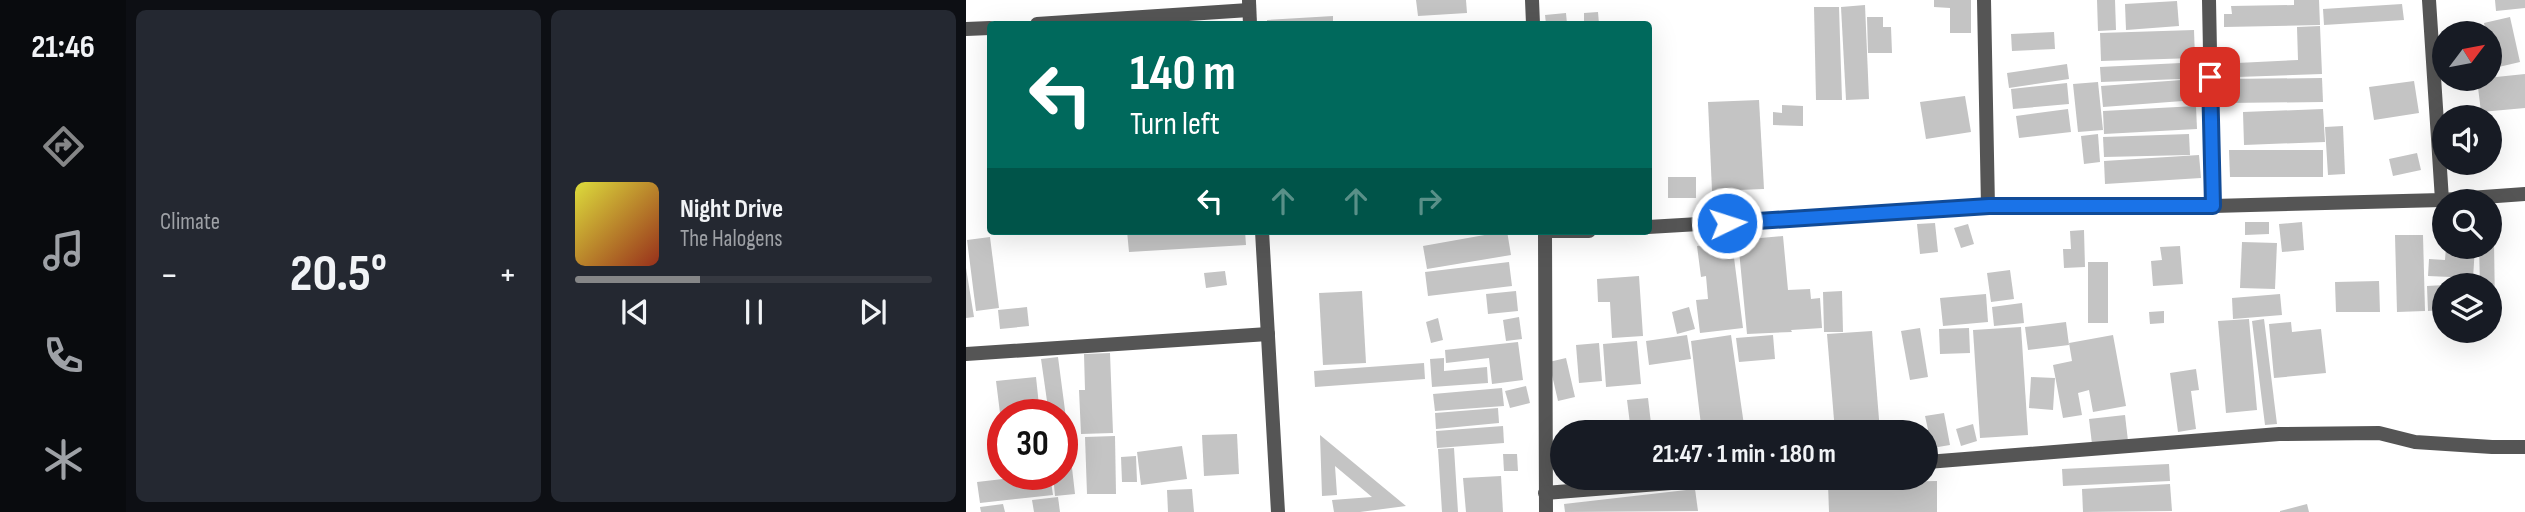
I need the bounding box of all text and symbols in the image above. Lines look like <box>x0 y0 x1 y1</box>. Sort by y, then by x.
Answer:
north arrow <box>2432 21 2502 91</box>
map controls <box>2432 21 2502 343</box>
text: 21:46 <box>31 28 95 67</box>
text: 140 m <box>1130 45 1236 104</box>
pin <box>2180 47 2240 107</box>
icon: left <box>1015 49 1106 140</box>
icon: arrive <box>2191 58 2229 96</box>
text: Turn left <box>1130 105 1220 144</box>
button: sound <box>2432 105 2502 175</box>
icon: directions <box>39 122 88 171</box>
icon: left <box>1191 182 1229 220</box>
icon: ahead <box>1264 182 1302 220</box>
icon: ahead <box>1337 182 1375 220</box>
icon: right <box>1410 182 1448 220</box>
position arrow <box>1690 186 1764 260</box>
button: search <box>2432 189 2502 259</box>
text: Night Drive <box>680 194 783 225</box>
text: Climate <box>160 208 220 236</box>
text: The Halogens <box>680 225 783 253</box>
icon: music <box>39 226 88 275</box>
text: 20.5° <box>290 243 387 306</box>
text: − <box>160 253 179 298</box>
text: + <box>498 253 517 298</box>
button: layers <box>2432 273 2502 343</box>
icon: previous <box>616 293 654 331</box>
icon: pause <box>735 293 773 331</box>
icon: next <box>854 293 892 331</box>
icon: phone <box>39 331 88 380</box>
speed limit sign: 30 <box>987 399 1078 490</box>
icon: climate <box>39 435 88 484</box>
text: 21:47 · 1 min · 180 m <box>1652 439 1836 470</box>

